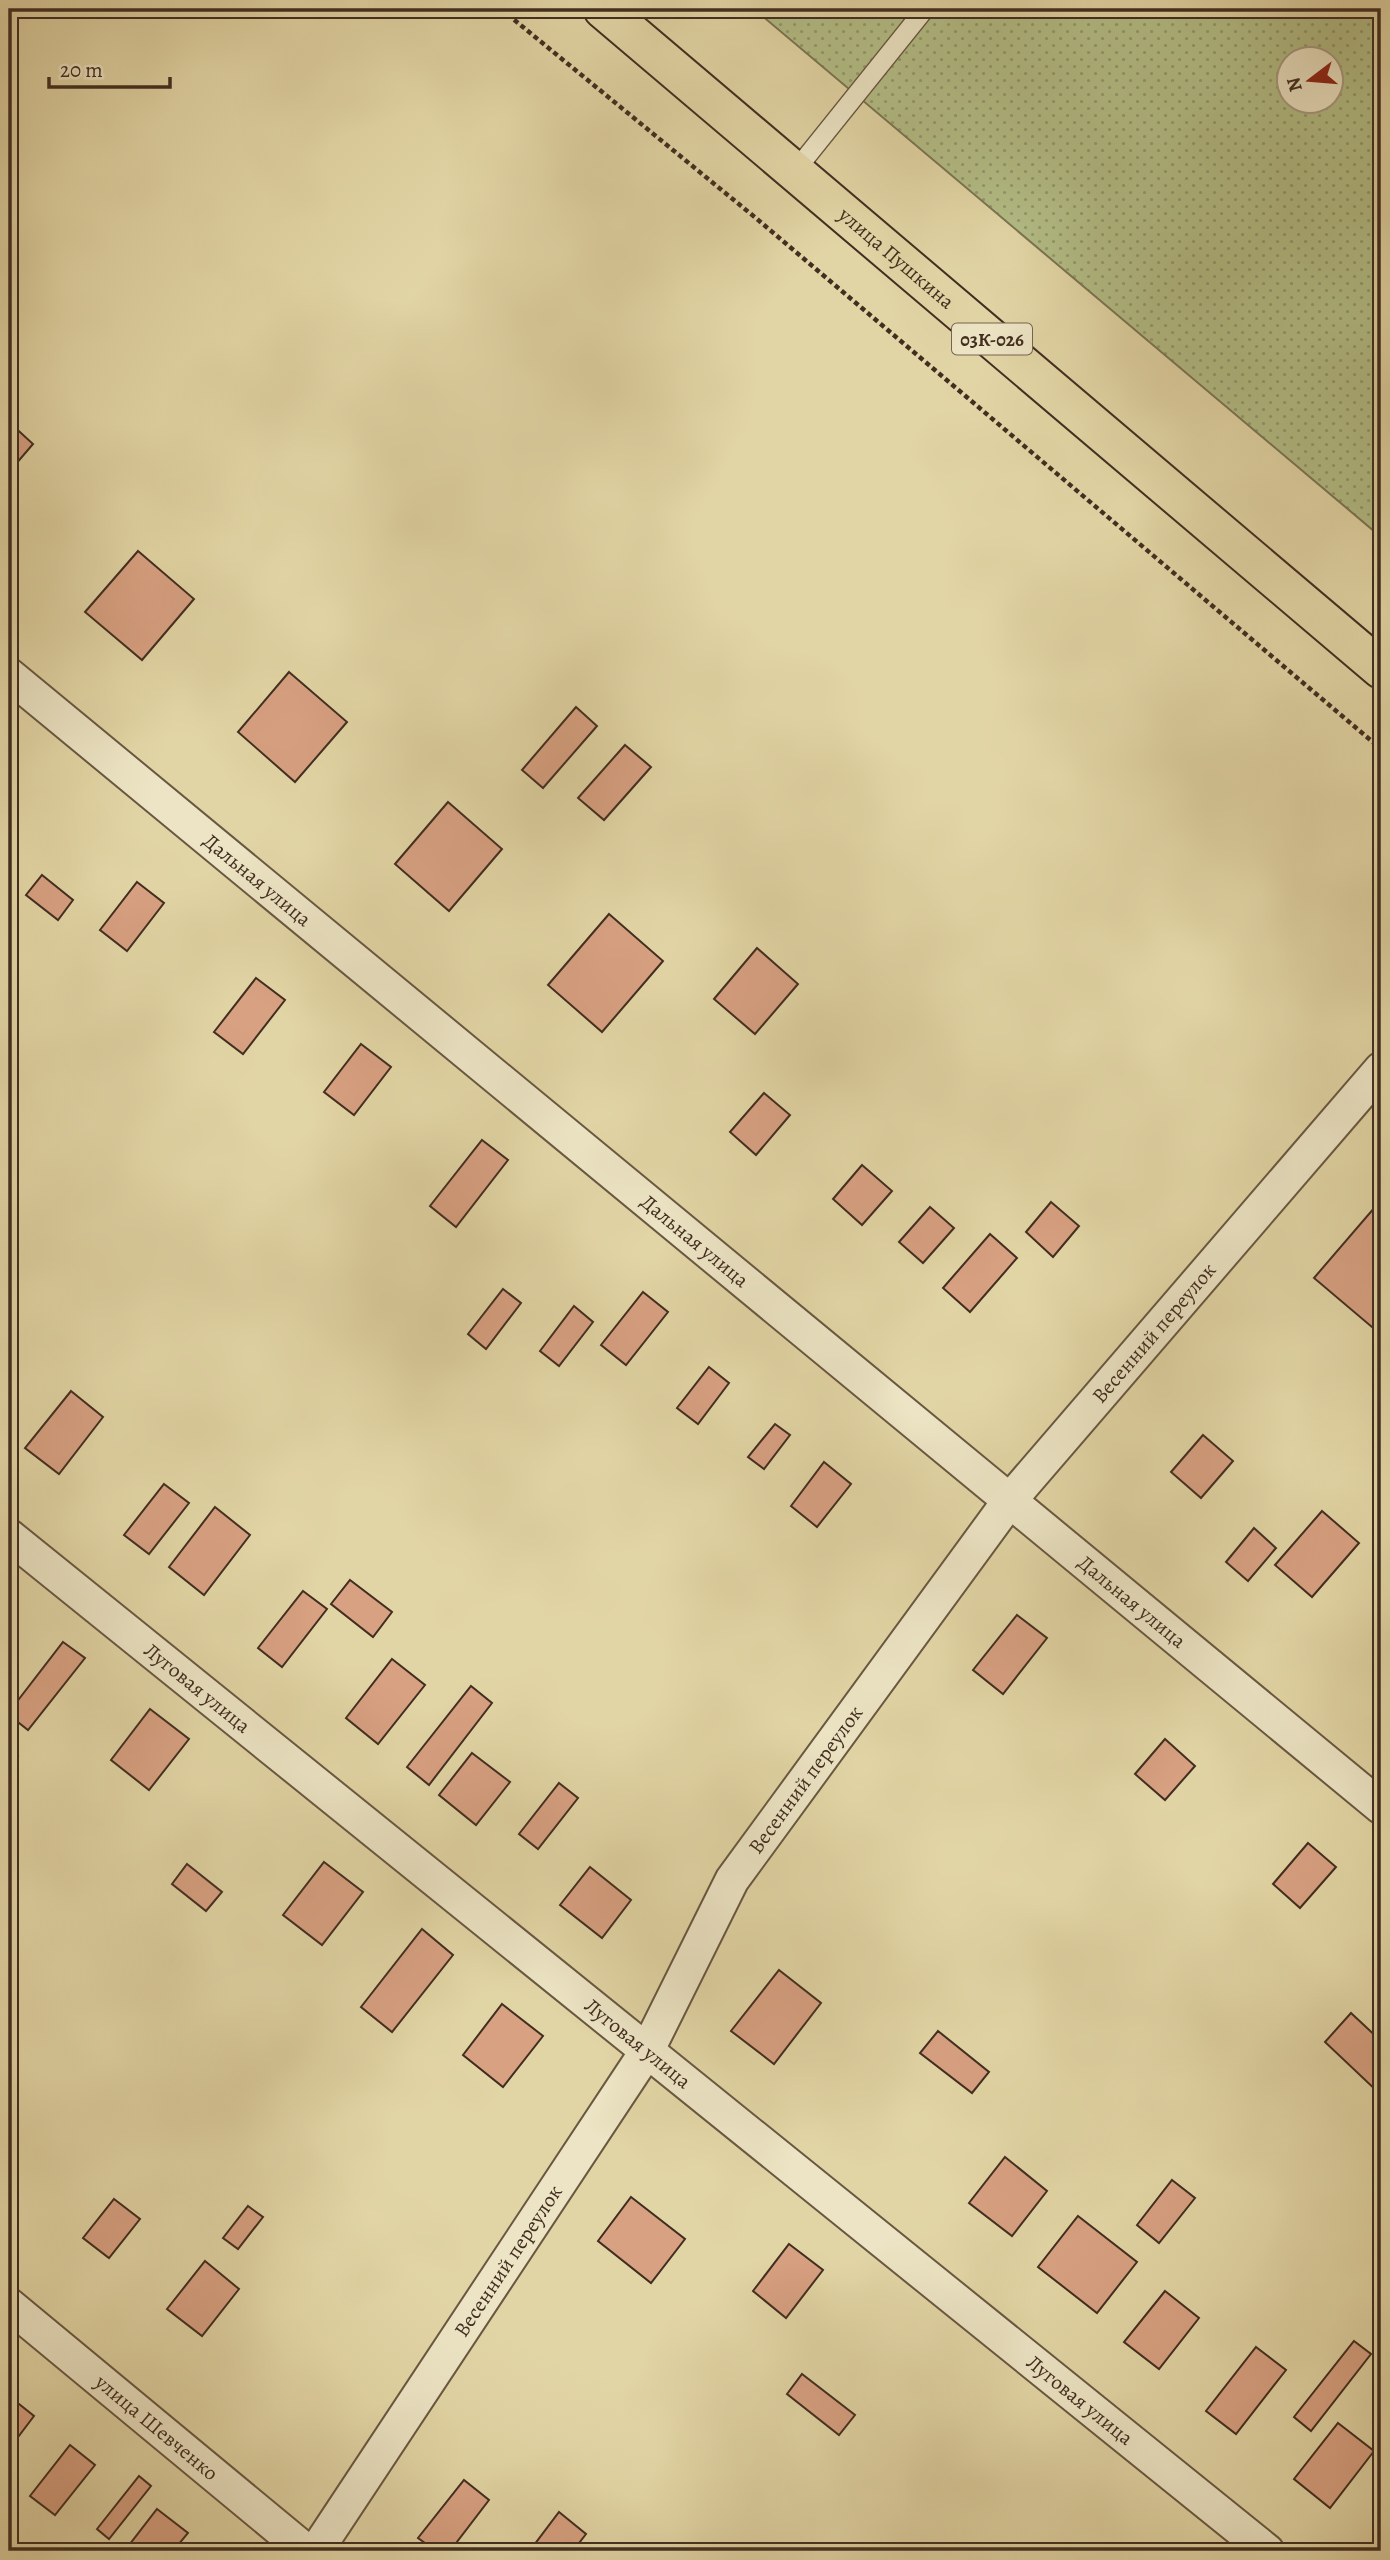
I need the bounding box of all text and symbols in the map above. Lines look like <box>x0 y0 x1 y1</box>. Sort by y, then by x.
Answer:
scale bar <box>49 46 170 90</box>
north arrow <box>1274 46 1344 116</box>
text: 20 m <box>60 56 103 84</box>
text: N <box>1280 74 1309 95</box>
street label: улица Пушкина <box>832 200 961 315</box>
road number: 03К-026 <box>952 324 1032 354</box>
street label: Дальная улица <box>197 827 318 933</box>
street label: Дальная улица <box>635 1188 755 1294</box>
street label: Весенний переулок <box>1085 1256 1222 1409</box>
street label: Дальная улица <box>1072 1549 1192 1655</box>
street label: Луговая улица <box>138 1636 257 1740</box>
street label: Весенний переулок <box>742 1700 869 1859</box>
street label: Луговая улица <box>579 1992 697 2095</box>
street label: Весенний переулок <box>448 2179 569 2342</box>
street label: Луговая улица <box>1021 2348 1139 2452</box>
street label: улица Шевченко <box>89 2367 224 2487</box>

